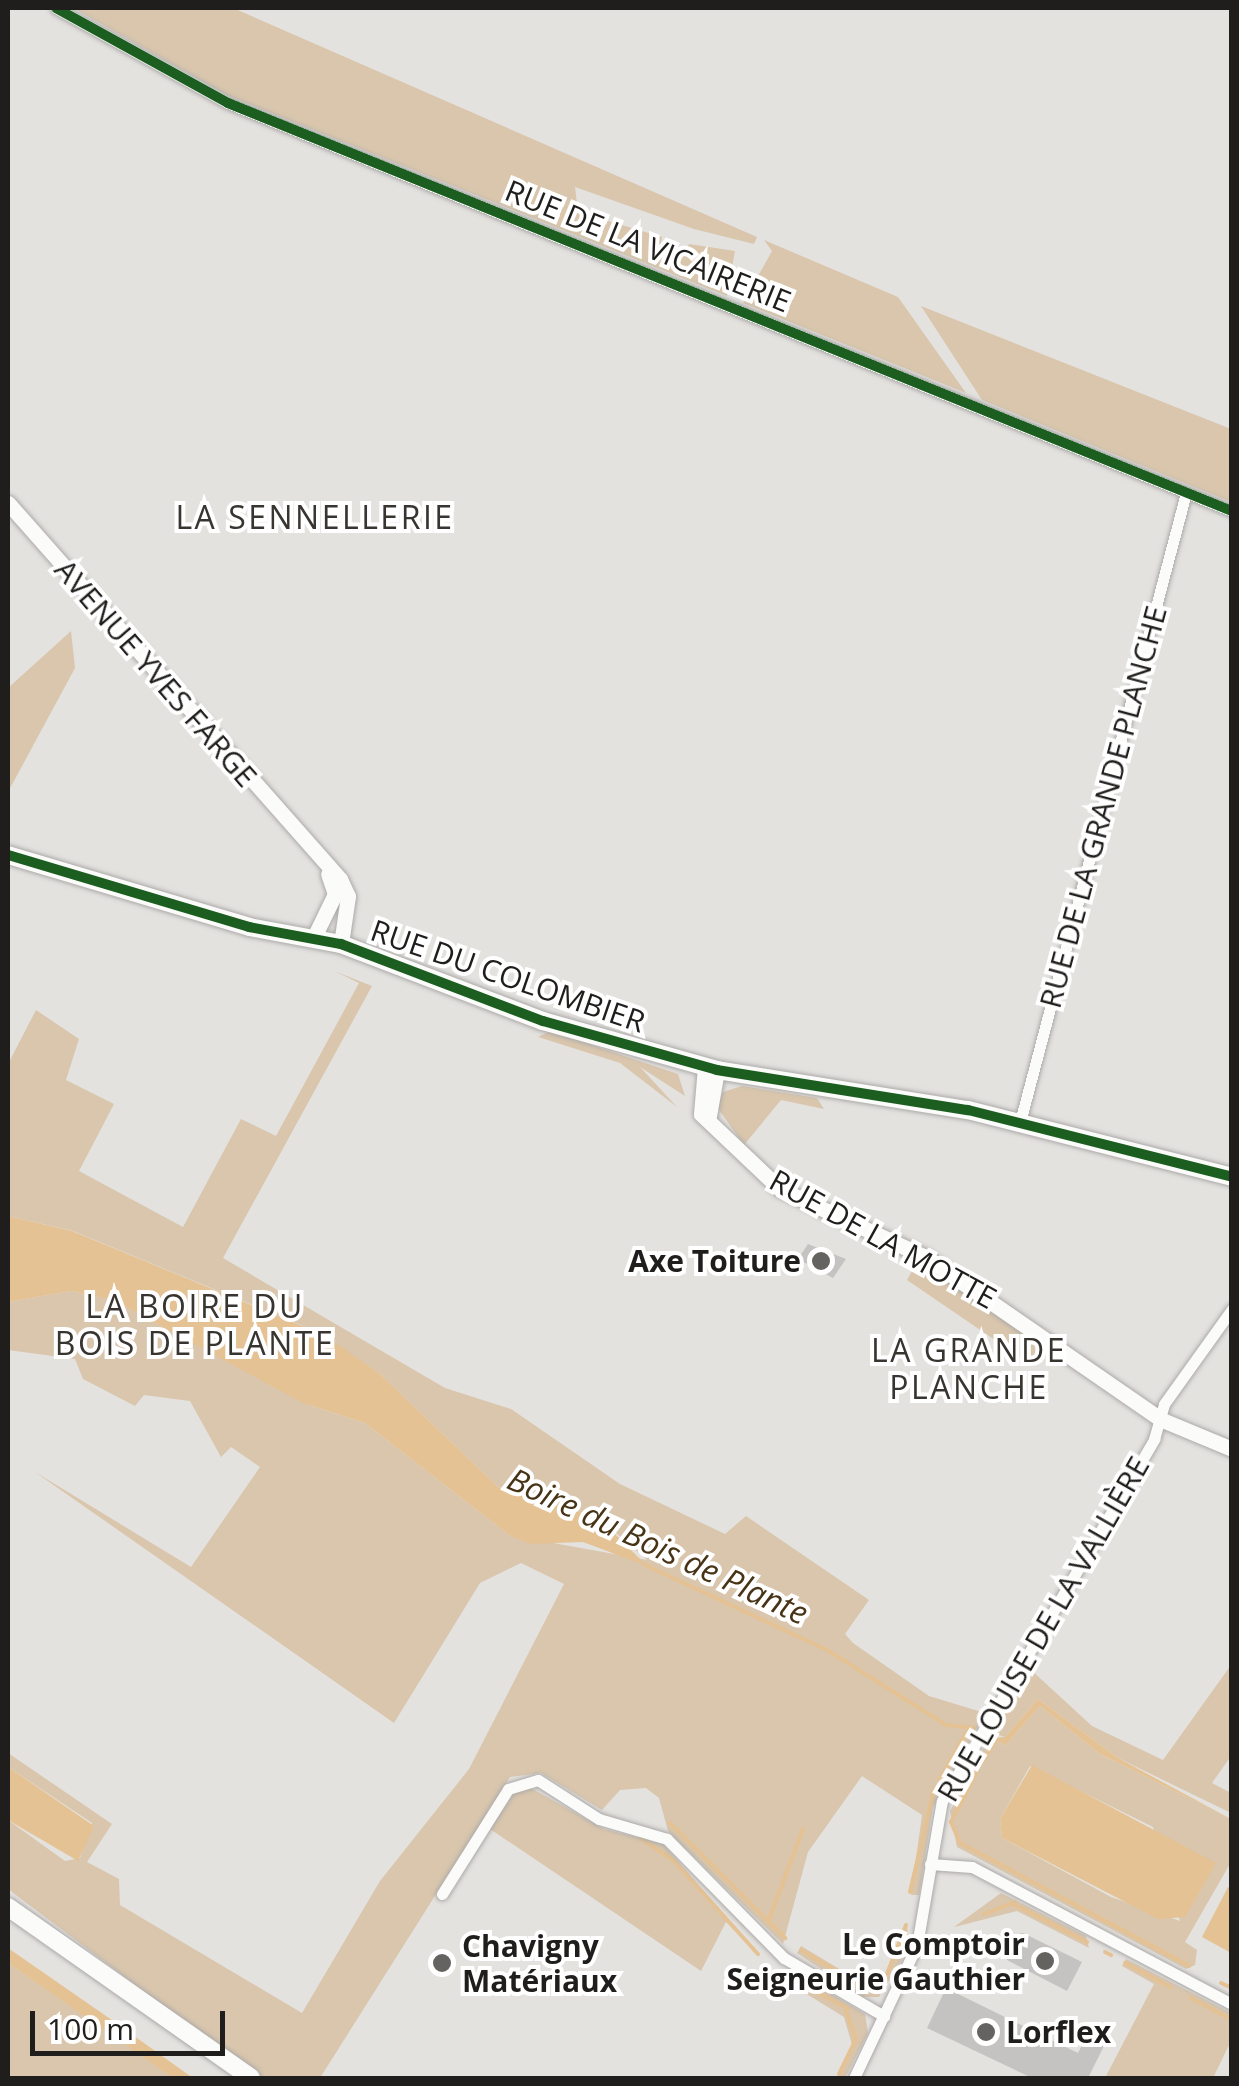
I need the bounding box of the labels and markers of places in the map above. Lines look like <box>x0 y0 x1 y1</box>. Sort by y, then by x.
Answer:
place label: Axe Toiture <box>628 1243 801 1279</box>
marker: Axe Toiture <box>810 1250 832 1272</box>
place label: Le Comptoir Seigneurie Gauthier <box>726 1926 1025 1996</box>
place label: Chavigny Matériaux <box>462 1928 617 1998</box>
marker: Le Comptoir Seigneurie Gauthier <box>1034 1950 1056 1972</box>
marker: Chavigny Matériaux <box>431 1952 453 1974</box>
place label: Lorflex <box>1006 2014 1111 2050</box>
marker: Lorflex <box>975 2021 997 2043</box>

